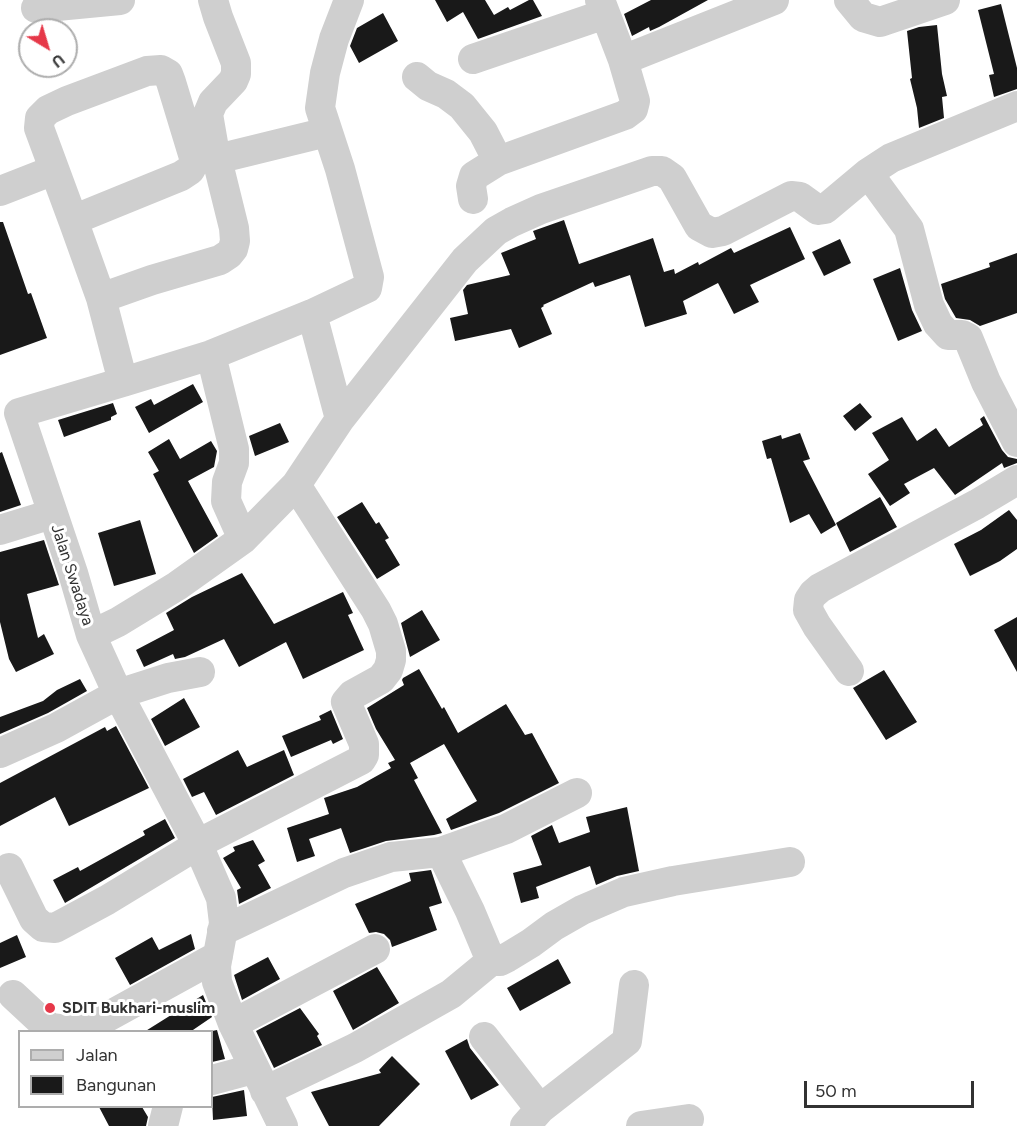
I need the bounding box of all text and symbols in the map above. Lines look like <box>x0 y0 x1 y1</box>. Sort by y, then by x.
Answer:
north arrow <box>18 18 78 78</box>
text: U <box>48 50 68 72</box>
street label: Jalan Swadaya <box>47 522 97 628</box>
place label: SDIT Bukhari-muslim <box>62 998 215 1018</box>
marker: SDIT Bukhari-muslim <box>43 1001 57 1015</box>
legend <box>18 1030 213 1108</box>
text: Jalan <box>76 1044 118 1066</box>
scale bar <box>807 1069 976 1107</box>
text: Bangunan <box>76 1074 156 1096</box>
text: 50 m <box>815 1080 857 1102</box>

